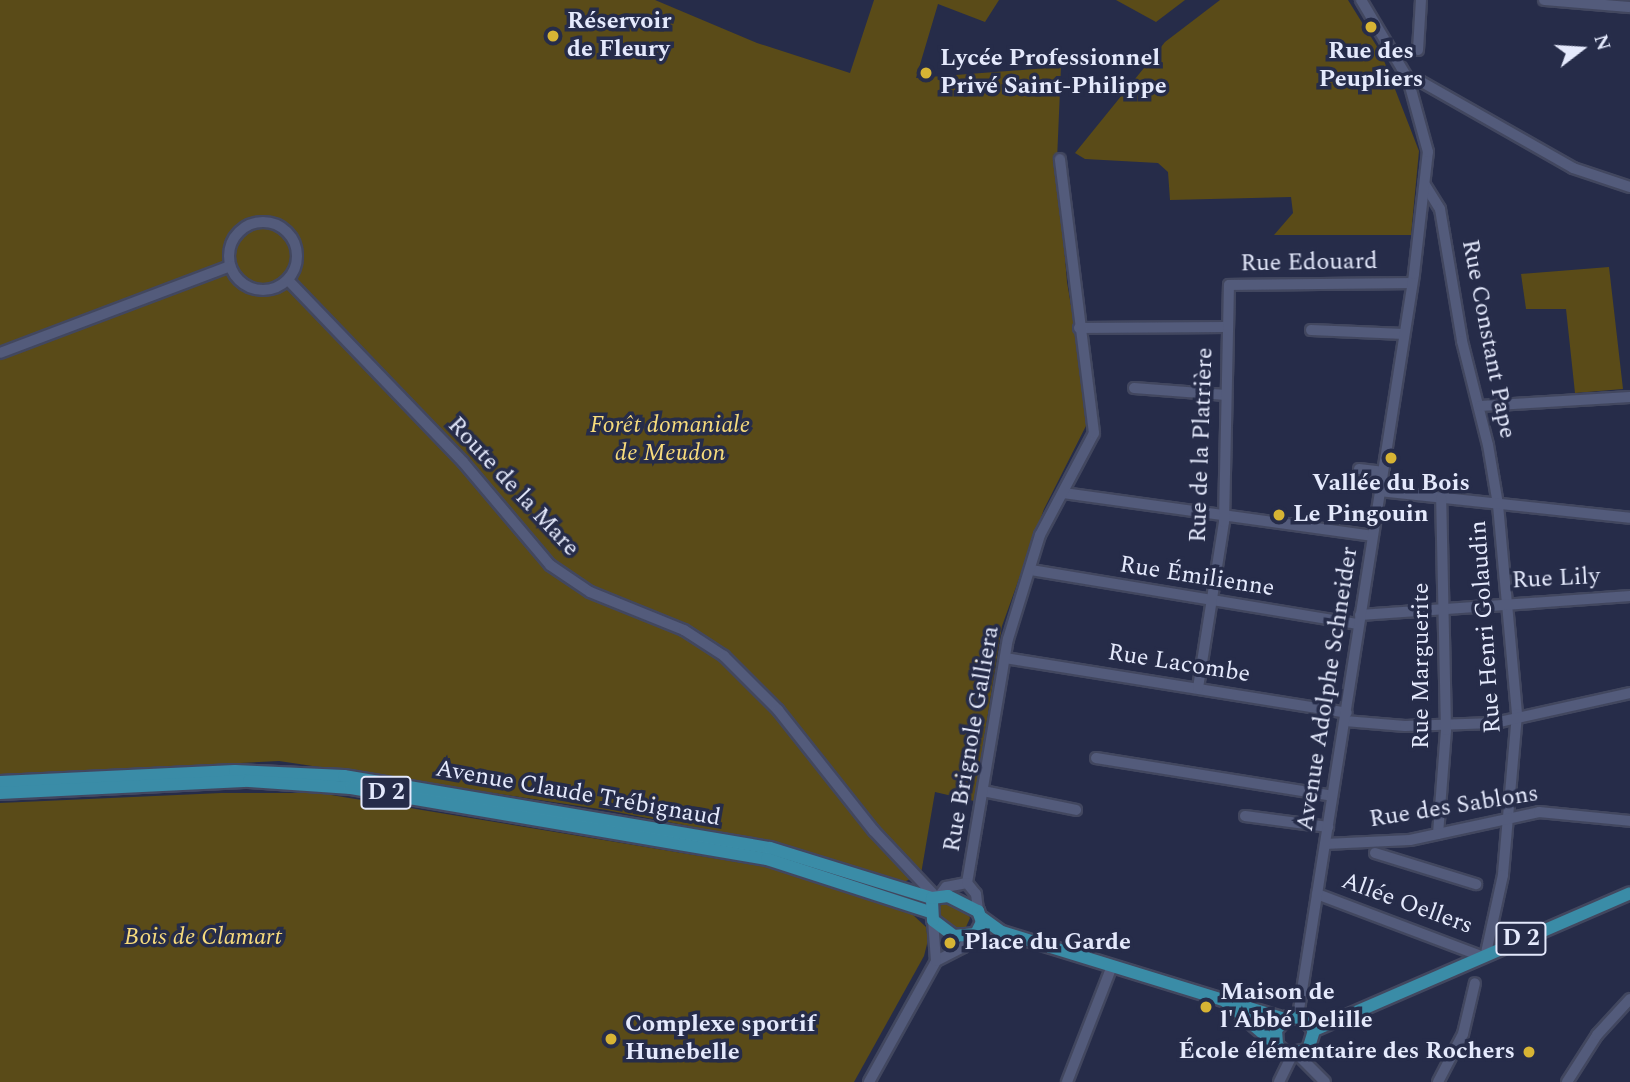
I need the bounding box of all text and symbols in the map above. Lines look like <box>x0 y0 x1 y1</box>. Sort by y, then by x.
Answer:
place label: Réservoir de Fleury <box>567 8 672 64</box>
north arrow <box>1546 14 1616 84</box>
marker: Rue des Peupliers <box>1363 19 1379 35</box>
marker: Réservoir de Fleury <box>545 28 561 44</box>
text: N <box>1585 31 1618 54</box>
place label: Rue des Peupliers <box>1319 38 1423 94</box>
place label: Lycée Professionnel Privé Saint-Philippe <box>940 45 1167 101</box>
marker: Lycée Professionnel Privé Saint-Philippe <box>918 65 934 81</box>
street label: Rue Constant Pape <box>1455 237 1521 441</box>
street label: Rue Edouard <box>1240 247 1378 279</box>
street label: Rue de la Platrière <box>1184 347 1220 543</box>
street label: Route de la Mare <box>441 411 585 563</box>
park label: Forêt domaniale de Meudon <box>590 412 750 468</box>
marker: Vallée du Bois <box>1383 450 1399 466</box>
place label: Vallée du Bois <box>1312 470 1470 498</box>
place label: Le Pingouin <box>1293 501 1429 529</box>
marker: Le Pingouin <box>1271 507 1287 523</box>
street label: Rue Henri Golaudin <box>1464 519 1508 735</box>
street label: Avenue Adolphe Schneider <box>1291 545 1365 833</box>
street label: Rue Émilienne <box>1118 551 1276 603</box>
street label: Rue Lily <box>1511 562 1601 596</box>
street label: Rue Marguerite <box>1408 583 1436 749</box>
street label: Rue Brignole Galliera <box>938 624 1006 854</box>
street label: Rue Lacombe <box>1106 639 1252 689</box>
street label: Avenue Claude Trébignaud <box>433 755 723 833</box>
road number: D 2 <box>360 774 412 813</box>
street label: Rue des Sablons <box>1367 779 1541 835</box>
street label: Allée Oellers <box>1337 867 1477 941</box>
road number: D 2 <box>1495 920 1547 958</box>
park label: Bois de Clamart <box>124 924 282 952</box>
place label: Place du Garde <box>964 929 1131 957</box>
marker: Place du Garde <box>942 935 958 951</box>
place label: Maison de l'Abbé Delille <box>1220 979 1373 1035</box>
marker: Maison de l'Abbé Delille <box>1198 999 1214 1015</box>
place label: Complexe sportif Hunebelle <box>625 1011 816 1067</box>
marker: Complexe sportif Hunebelle <box>603 1031 619 1047</box>
place label: École élémentaire des Rochers <box>1179 1038 1515 1066</box>
marker: École élémentaire des Rochers <box>1521 1044 1537 1060</box>

